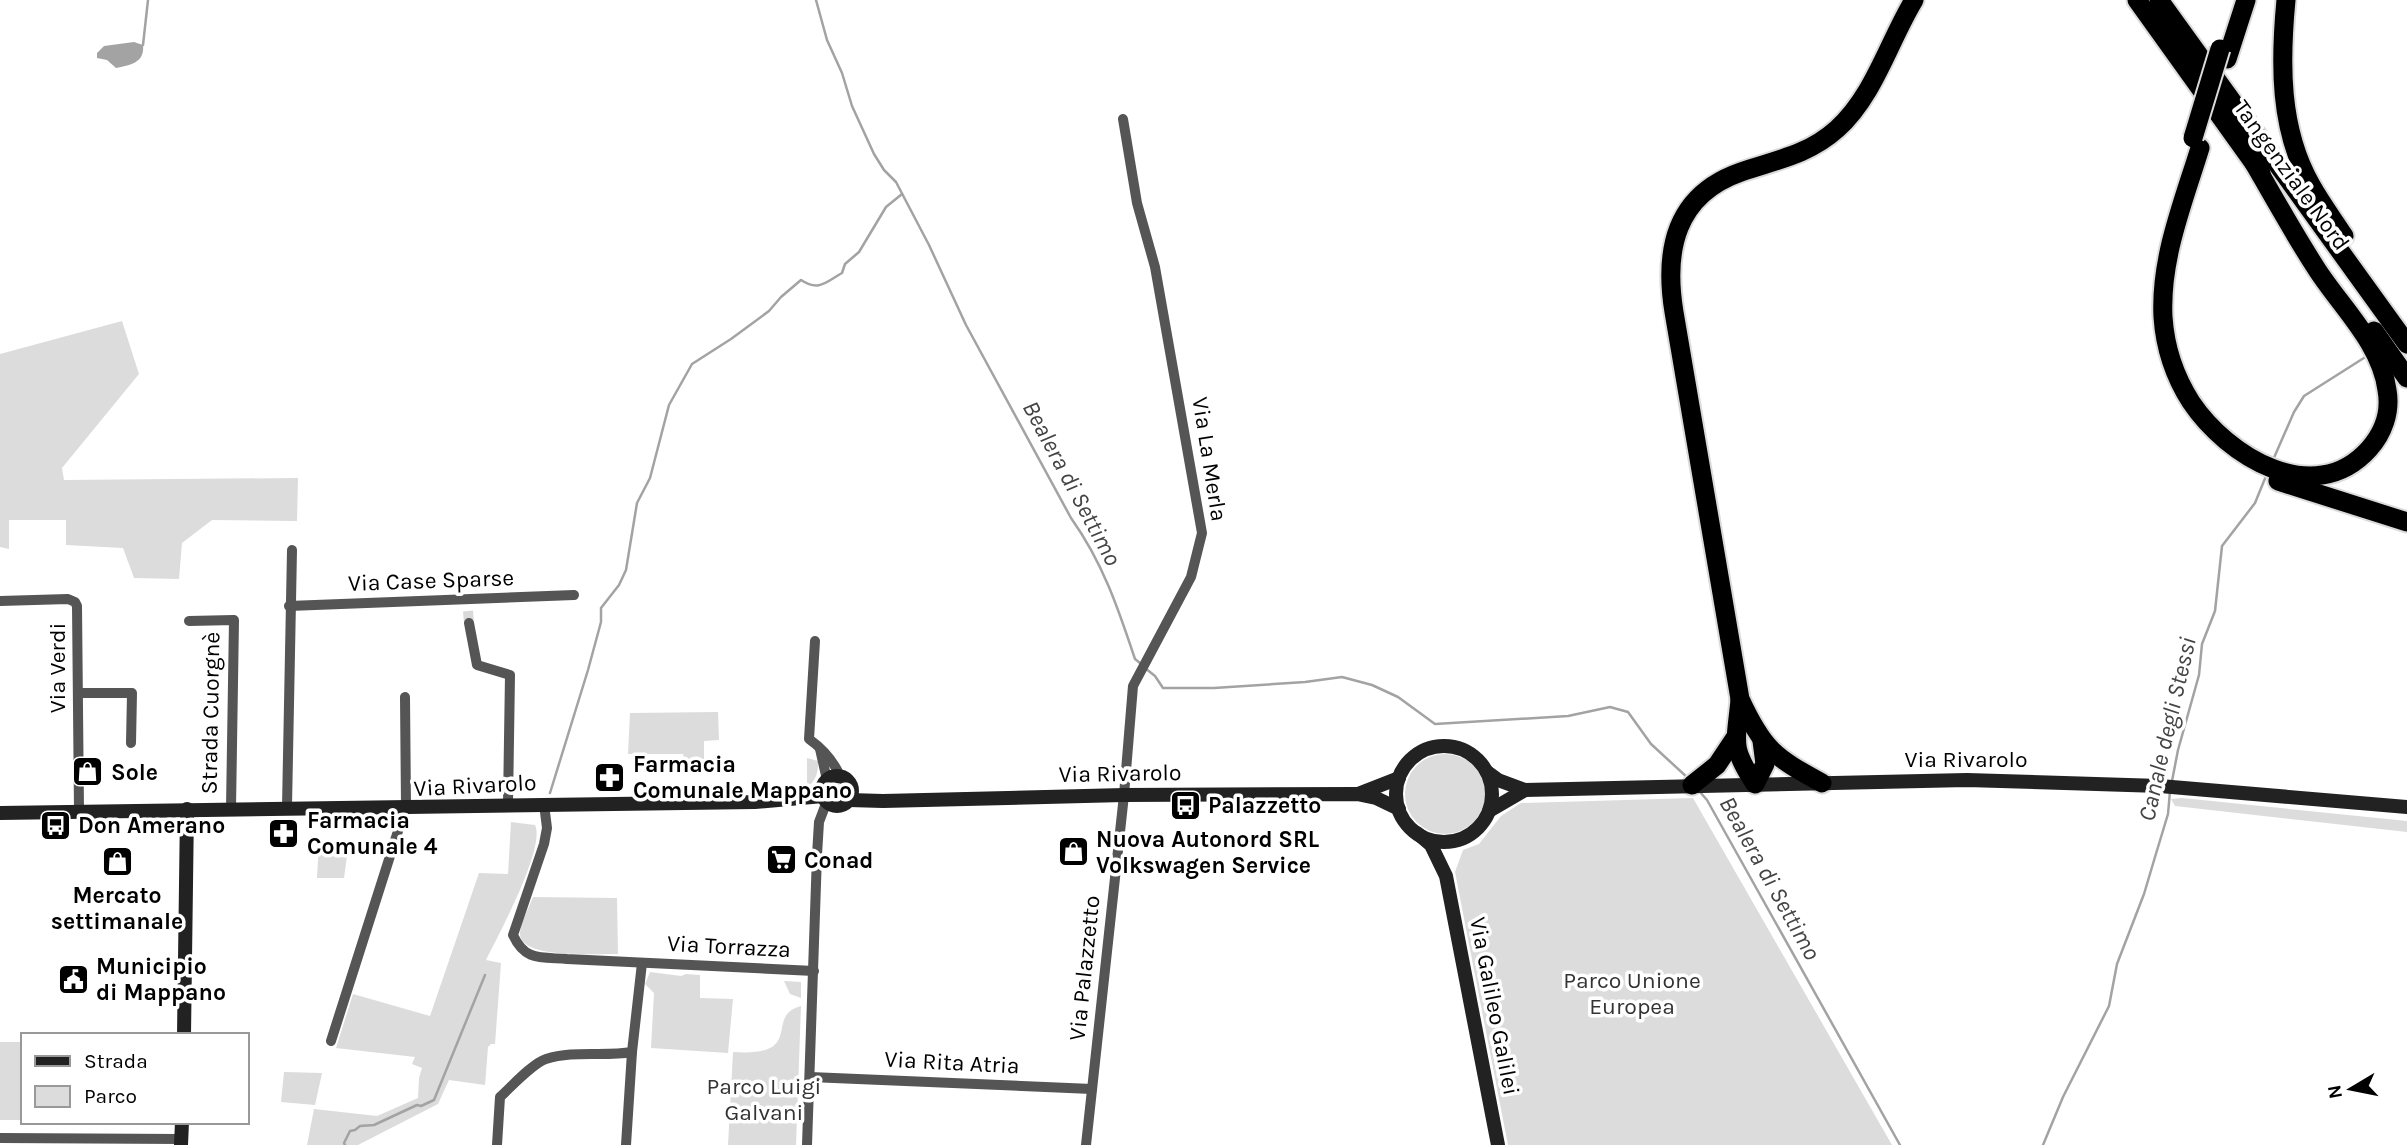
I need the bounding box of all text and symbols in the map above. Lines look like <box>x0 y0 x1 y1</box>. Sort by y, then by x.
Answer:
street label: Tangenziale Nord <box>2228 95 2355 256</box>
street label: Via La Merla <box>1186 395 1233 523</box>
water label: Bealera di Settimo <box>1017 396 1127 570</box>
street label: Via Case Sparse <box>347 564 515 597</box>
street label: Via Verdi <box>44 623 71 713</box>
street label: Strada Cuorgnè <box>196 632 225 794</box>
water label: Canale degli Stessi <box>2132 634 2202 824</box>
street label: Via Rivarolo <box>1905 746 2027 773</box>
place label: Farmacia Comunale Mappano <box>633 751 852 804</box>
shop icon: Sole <box>71 755 105 789</box>
place label: Sole <box>111 759 158 786</box>
street label: Via Rivarolo <box>1058 759 1182 788</box>
pharmacy icon: Farmacia Comunale Mappano <box>593 760 627 794</box>
street label: Via Rivarolo <box>413 769 537 802</box>
bus stop icon: Palazzetto <box>1168 788 1202 822</box>
water label: Bealera di Settimo <box>1714 791 1827 965</box>
place label: Palazzetto <box>1208 792 1321 819</box>
place label: Farmacia Comunale 4 <box>307 807 438 860</box>
bus stop icon: Don Amerano <box>38 808 72 842</box>
place label: Don Amerano <box>78 812 225 839</box>
pharmacy icon: Farmacia Comunale 4 <box>267 816 301 850</box>
place label: Nuova Autonord SRL Volkswagen Service <box>1096 826 1319 879</box>
shop icon: Nuova Autonord SRL Volkswagen Service <box>1056 835 1090 869</box>
supermarket icon: Conad <box>764 843 798 877</box>
shop icon: Mercato settimanale <box>100 844 134 878</box>
place label: Conad <box>804 847 874 874</box>
place label: Mercato settimanale <box>51 882 183 935</box>
street label: Via Palazzetto <box>1063 894 1106 1042</box>
street label: Via Galileo Galilei <box>1464 915 1525 1097</box>
street label: Via Torrazza <box>666 930 792 963</box>
place label: Municipio di Mappano <box>96 953 226 1006</box>
public building icon: Municipio di Mappano <box>56 962 90 996</box>
park label: Parco Unione Europea <box>1563 967 1701 1020</box>
legend <box>21 1033 248 1124</box>
street label: Via Rita Atria <box>884 1045 1020 1080</box>
text: Strada <box>84 1049 148 1073</box>
north arrow <box>2316 1054 2386 1124</box>
park label: Parco Luigi Galvani <box>707 1073 821 1126</box>
text: N <box>2323 1083 2347 1100</box>
text: Parco <box>84 1084 137 1108</box>

